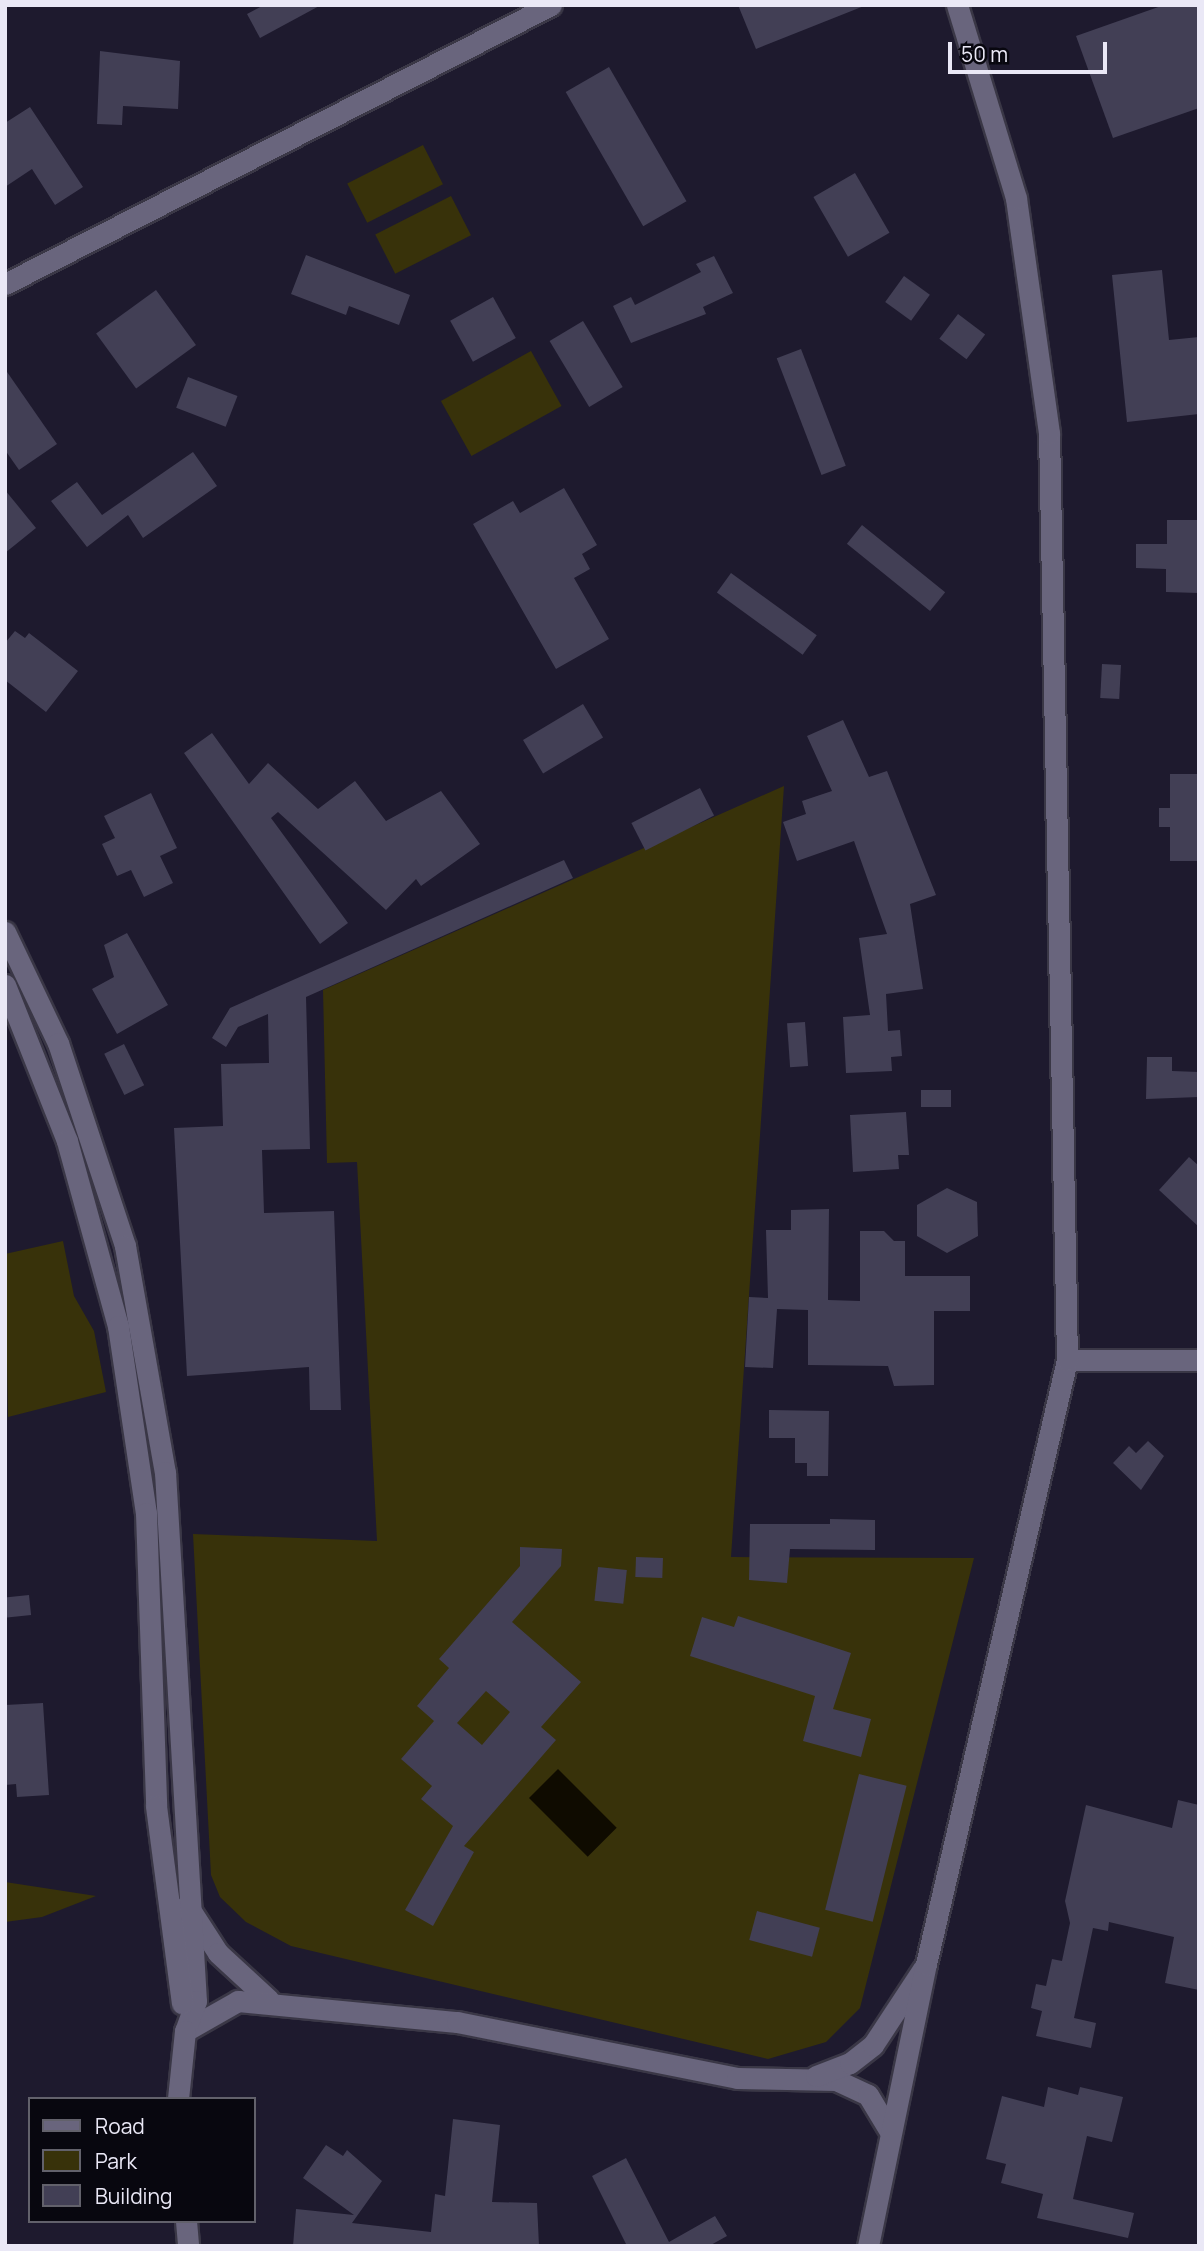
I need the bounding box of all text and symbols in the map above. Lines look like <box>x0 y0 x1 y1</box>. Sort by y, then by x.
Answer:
scale bar <box>952 28 1111 72</box>
text: 50 m <box>961 40 1008 68</box>
legend <box>28 2097 256 2223</box>
text: Road <box>95 2112 145 2140</box>
text: Park <box>95 2147 137 2175</box>
text: Building <box>95 2182 172 2210</box>

